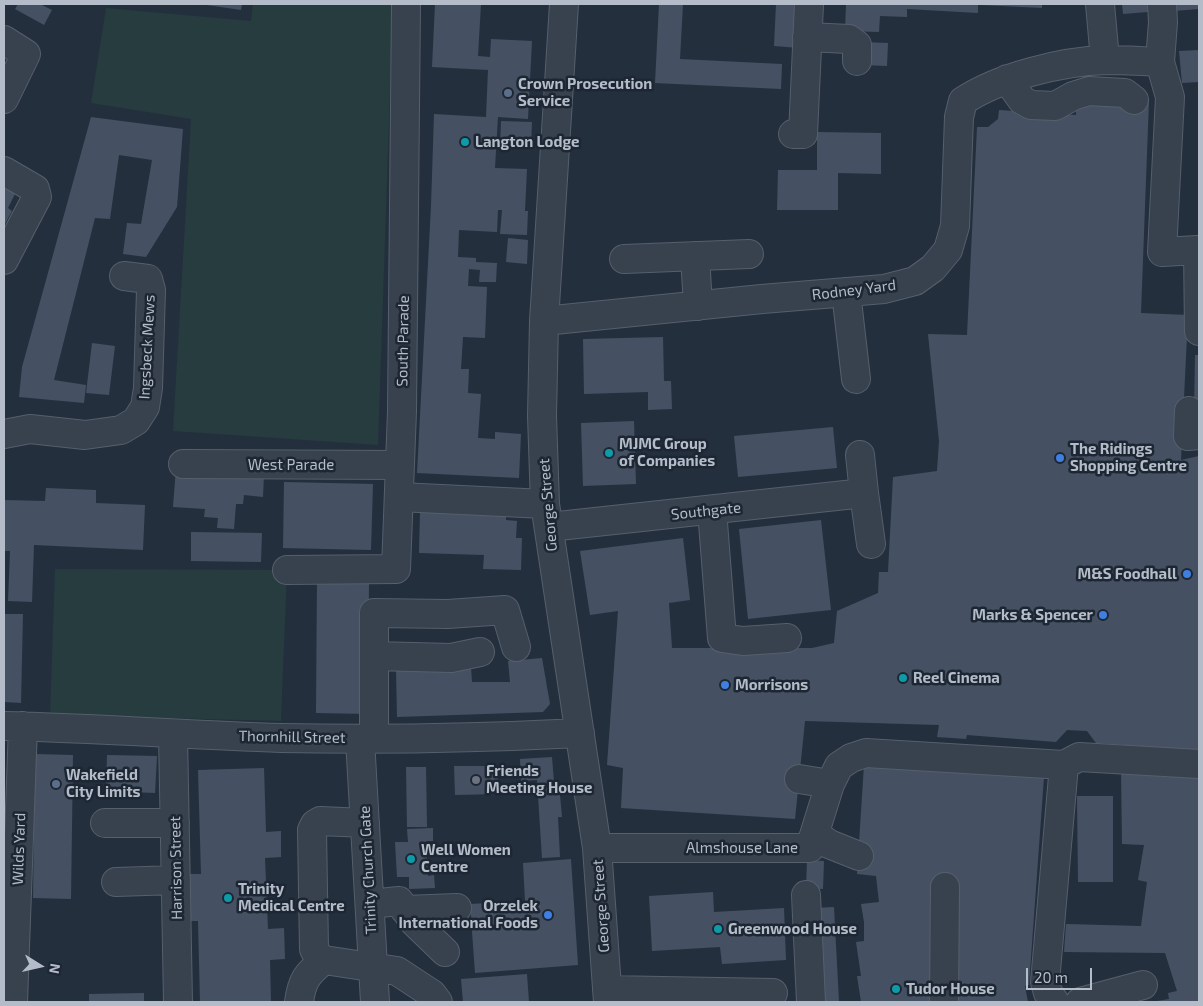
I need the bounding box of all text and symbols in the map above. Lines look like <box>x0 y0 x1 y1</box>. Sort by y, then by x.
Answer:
place label: Crown Prosecution Service <box>518 75 652 110</box>
marker: Crown Prosecution Service <box>502 87 514 99</box>
place label: Langton Lodge <box>475 133 579 151</box>
marker: Langton Lodge <box>459 136 471 148</box>
street label: Rodney Yard <box>811 276 897 304</box>
street label: Ingsbeck Mews <box>135 294 159 400</box>
street label: South Parade <box>393 295 413 387</box>
place label: MJMC Group of Companies <box>619 435 715 470</box>
place label: The Ridings Shopping Centre <box>1070 440 1187 475</box>
marker: MJMC Group of Companies <box>603 447 615 459</box>
marker: The Ridings Shopping Centre <box>1054 452 1066 464</box>
street label: West Parade <box>248 456 334 474</box>
street label: George Street <box>535 458 561 552</box>
street label: Southgate <box>670 498 742 524</box>
place label: M&S Foodhall <box>1078 565 1177 583</box>
marker: M&S Foodhall <box>1181 568 1193 580</box>
place label: Marks & Spencer <box>972 606 1093 624</box>
marker: Marks & Spencer <box>1097 609 1109 621</box>
place label: Reel Cinema <box>913 669 1000 687</box>
marker: Reel Cinema <box>897 672 909 684</box>
place label: Morrisons <box>735 676 808 694</box>
marker: Morrisons <box>719 679 731 691</box>
street label: Thornhill Street <box>238 727 346 747</box>
place label: Friends Meeting House <box>486 762 592 797</box>
place label: Wakefield City Limits <box>66 766 140 801</box>
marker: Friends Meeting House <box>470 774 482 786</box>
marker: Wakefield City Limits <box>50 778 62 790</box>
street label: Trinity Church Gate <box>356 805 380 935</box>
street label: Wilds Yard <box>9 813 29 885</box>
street label: Harrison Street <box>166 816 186 920</box>
street label: Almshouse Lane <box>686 839 798 857</box>
place label: Well Women Centre <box>421 841 511 876</box>
marker: Well Women Centre <box>405 853 417 865</box>
street label: George Street <box>589 859 613 953</box>
place label: Trinity Medical Centre <box>238 880 345 915</box>
marker: Trinity Medical Centre <box>222 892 234 904</box>
place label: Orzelek International Foods <box>398 897 538 932</box>
marker: Orzelek International Foods <box>542 909 554 921</box>
place label: Greenwood House <box>728 920 857 938</box>
marker: Greenwood House <box>712 923 724 935</box>
north arrow <box>15 941 65 991</box>
scale bar <box>1028 958 1094 990</box>
text: N <box>46 962 65 975</box>
text: 20 m <box>1034 968 1068 986</box>
place label: Tudor House <box>906 980 995 998</box>
marker: Tudor House <box>890 983 902 995</box>

